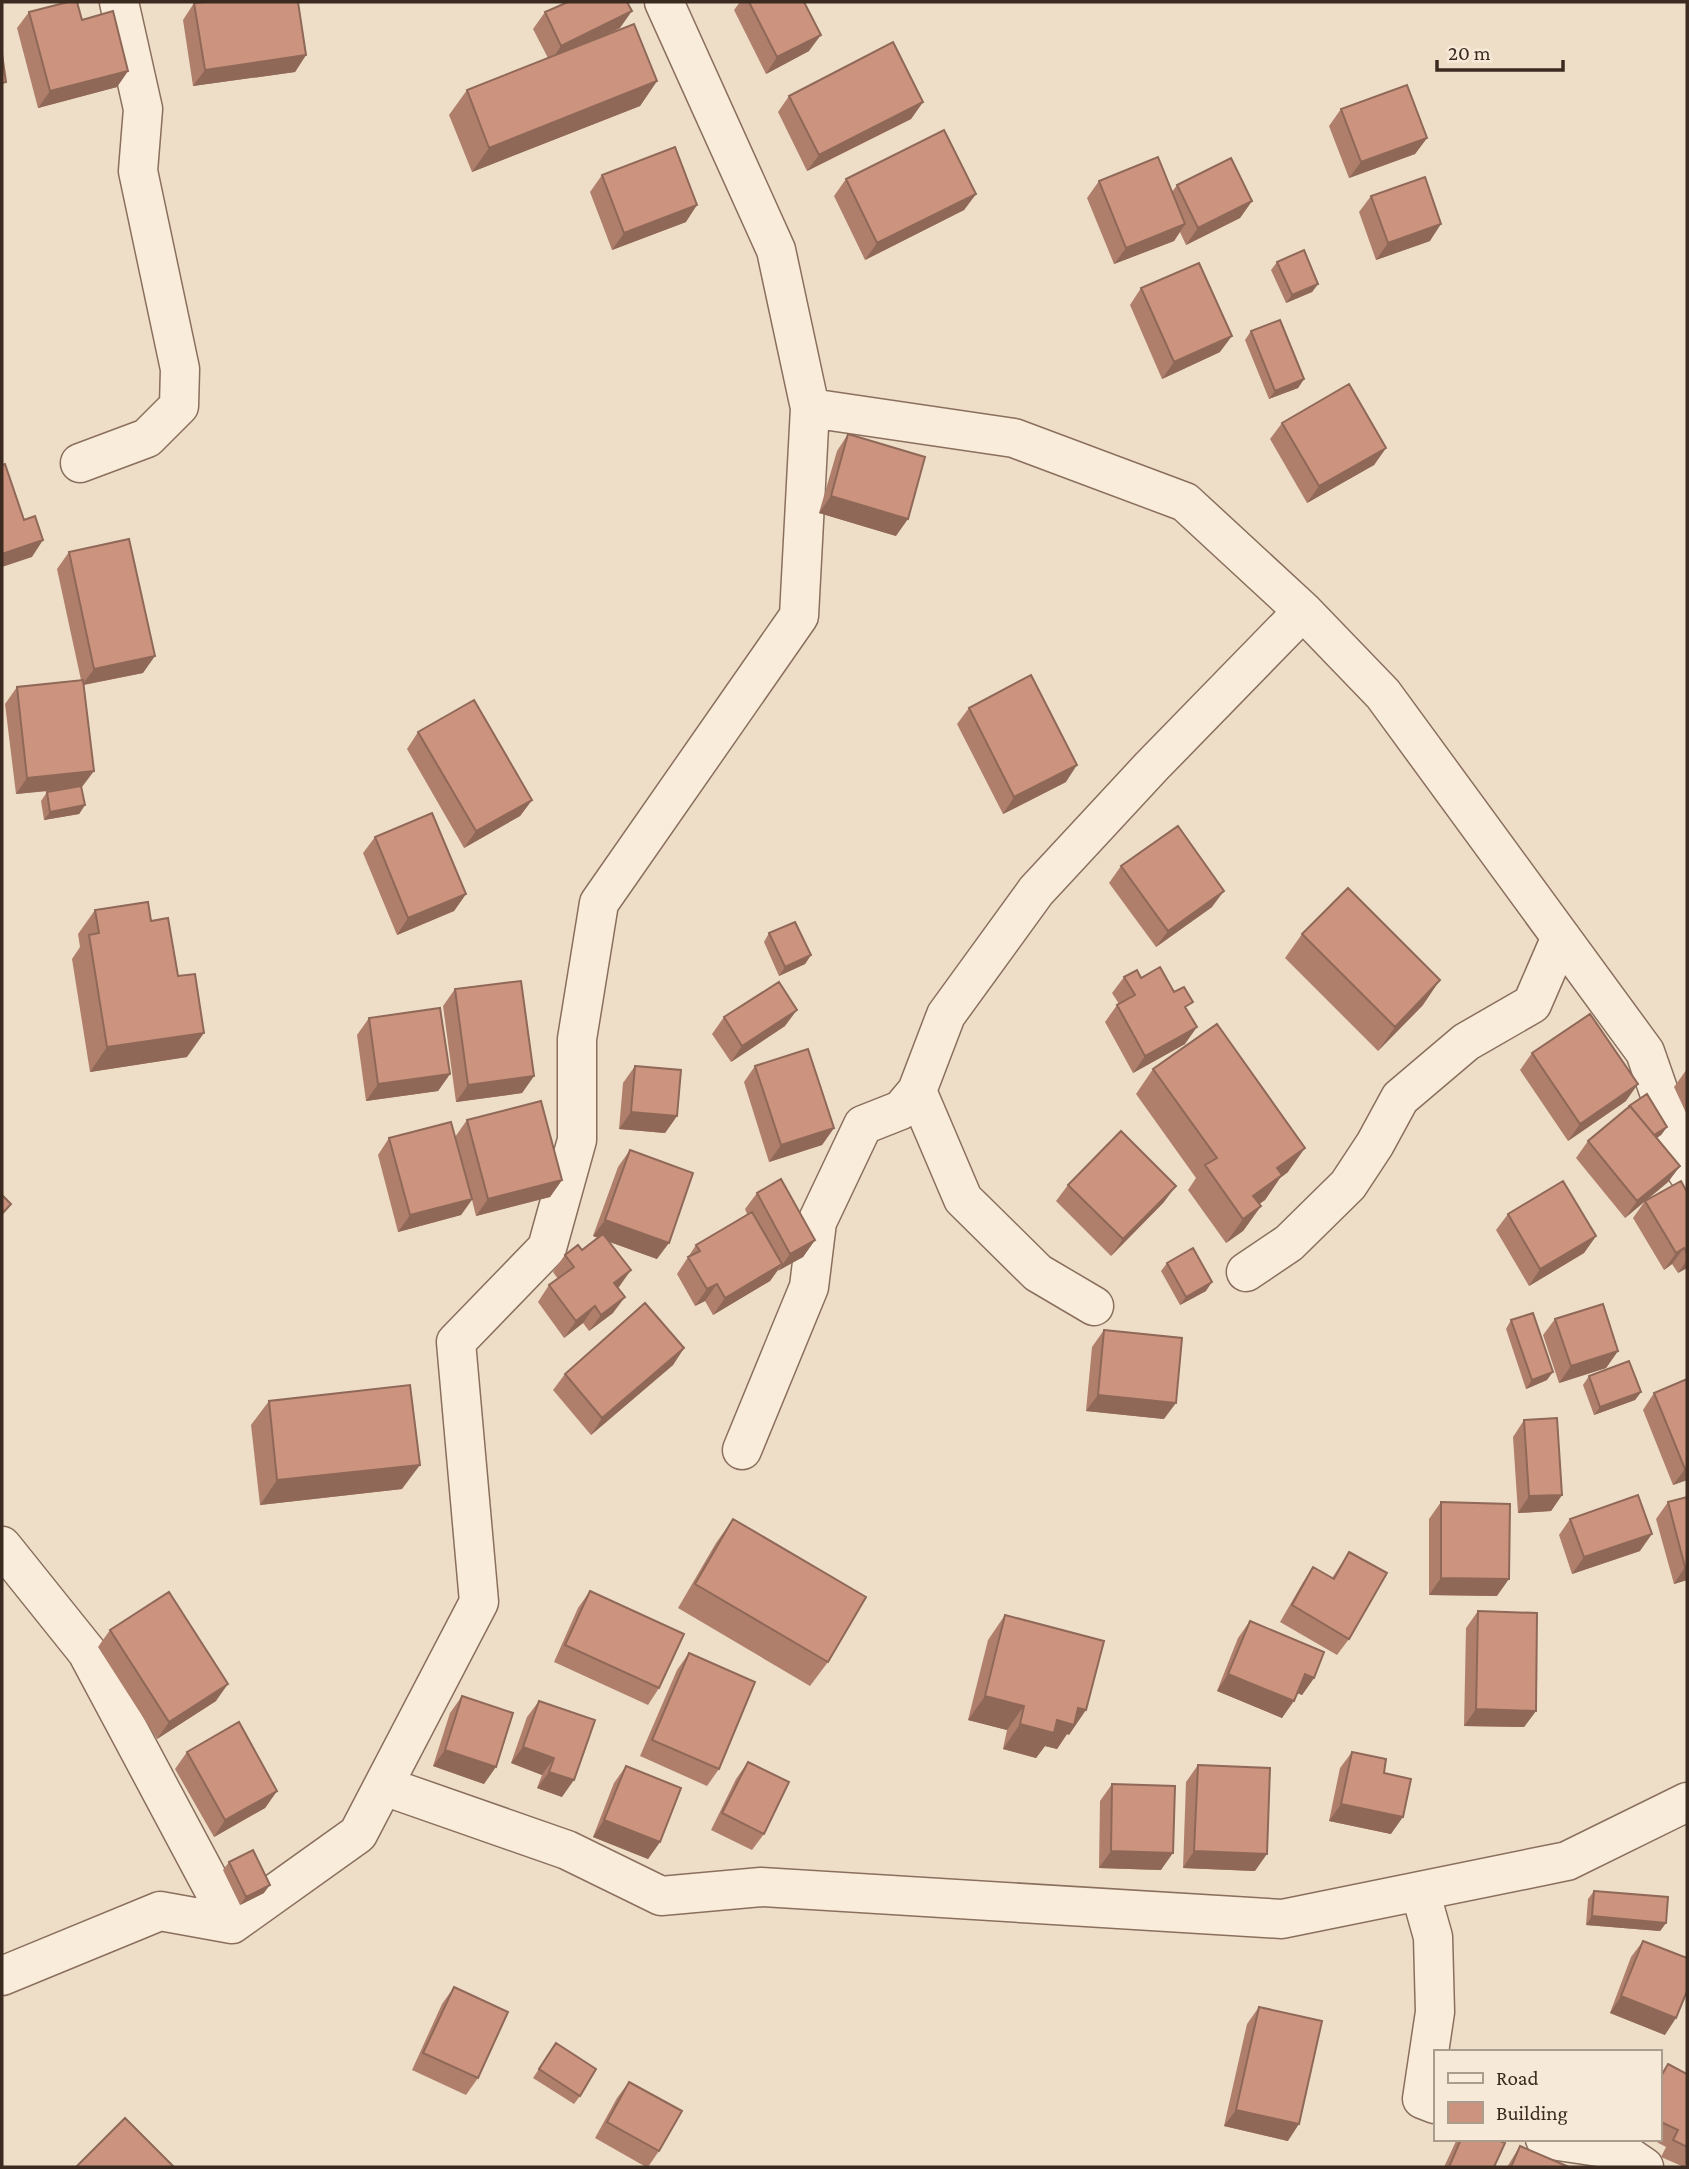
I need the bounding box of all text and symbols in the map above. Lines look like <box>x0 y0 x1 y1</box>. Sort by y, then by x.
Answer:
scale bar <box>1437 28 1563 72</box>
text: 20 m <box>1448 41 1491 65</box>
legend <box>1434 2050 1661 2141</box>
text: Road <box>1496 2066 1539 2090</box>
text: Building <box>1496 2101 1568 2125</box>

